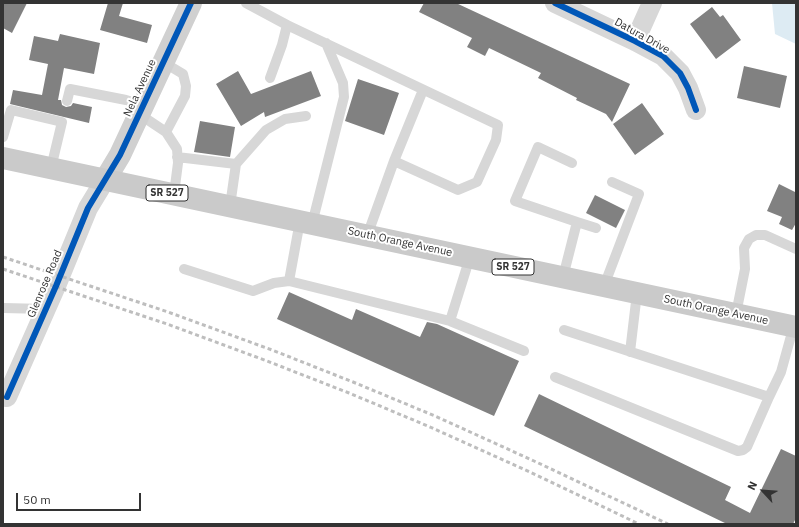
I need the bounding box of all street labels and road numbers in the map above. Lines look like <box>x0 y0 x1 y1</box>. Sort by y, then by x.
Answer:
street label: Datura Drive <box>612 15 672 57</box>
street label: Nela Avenue <box>121 57 159 119</box>
road number: SR 527 <box>146 185 188 201</box>
street label: South Orange Avenue <box>347 224 453 260</box>
street label: Glenrose Road <box>25 248 65 320</box>
road number: SR 527 <box>492 259 534 275</box>
street label: South Orange Avenue <box>663 292 769 328</box>

